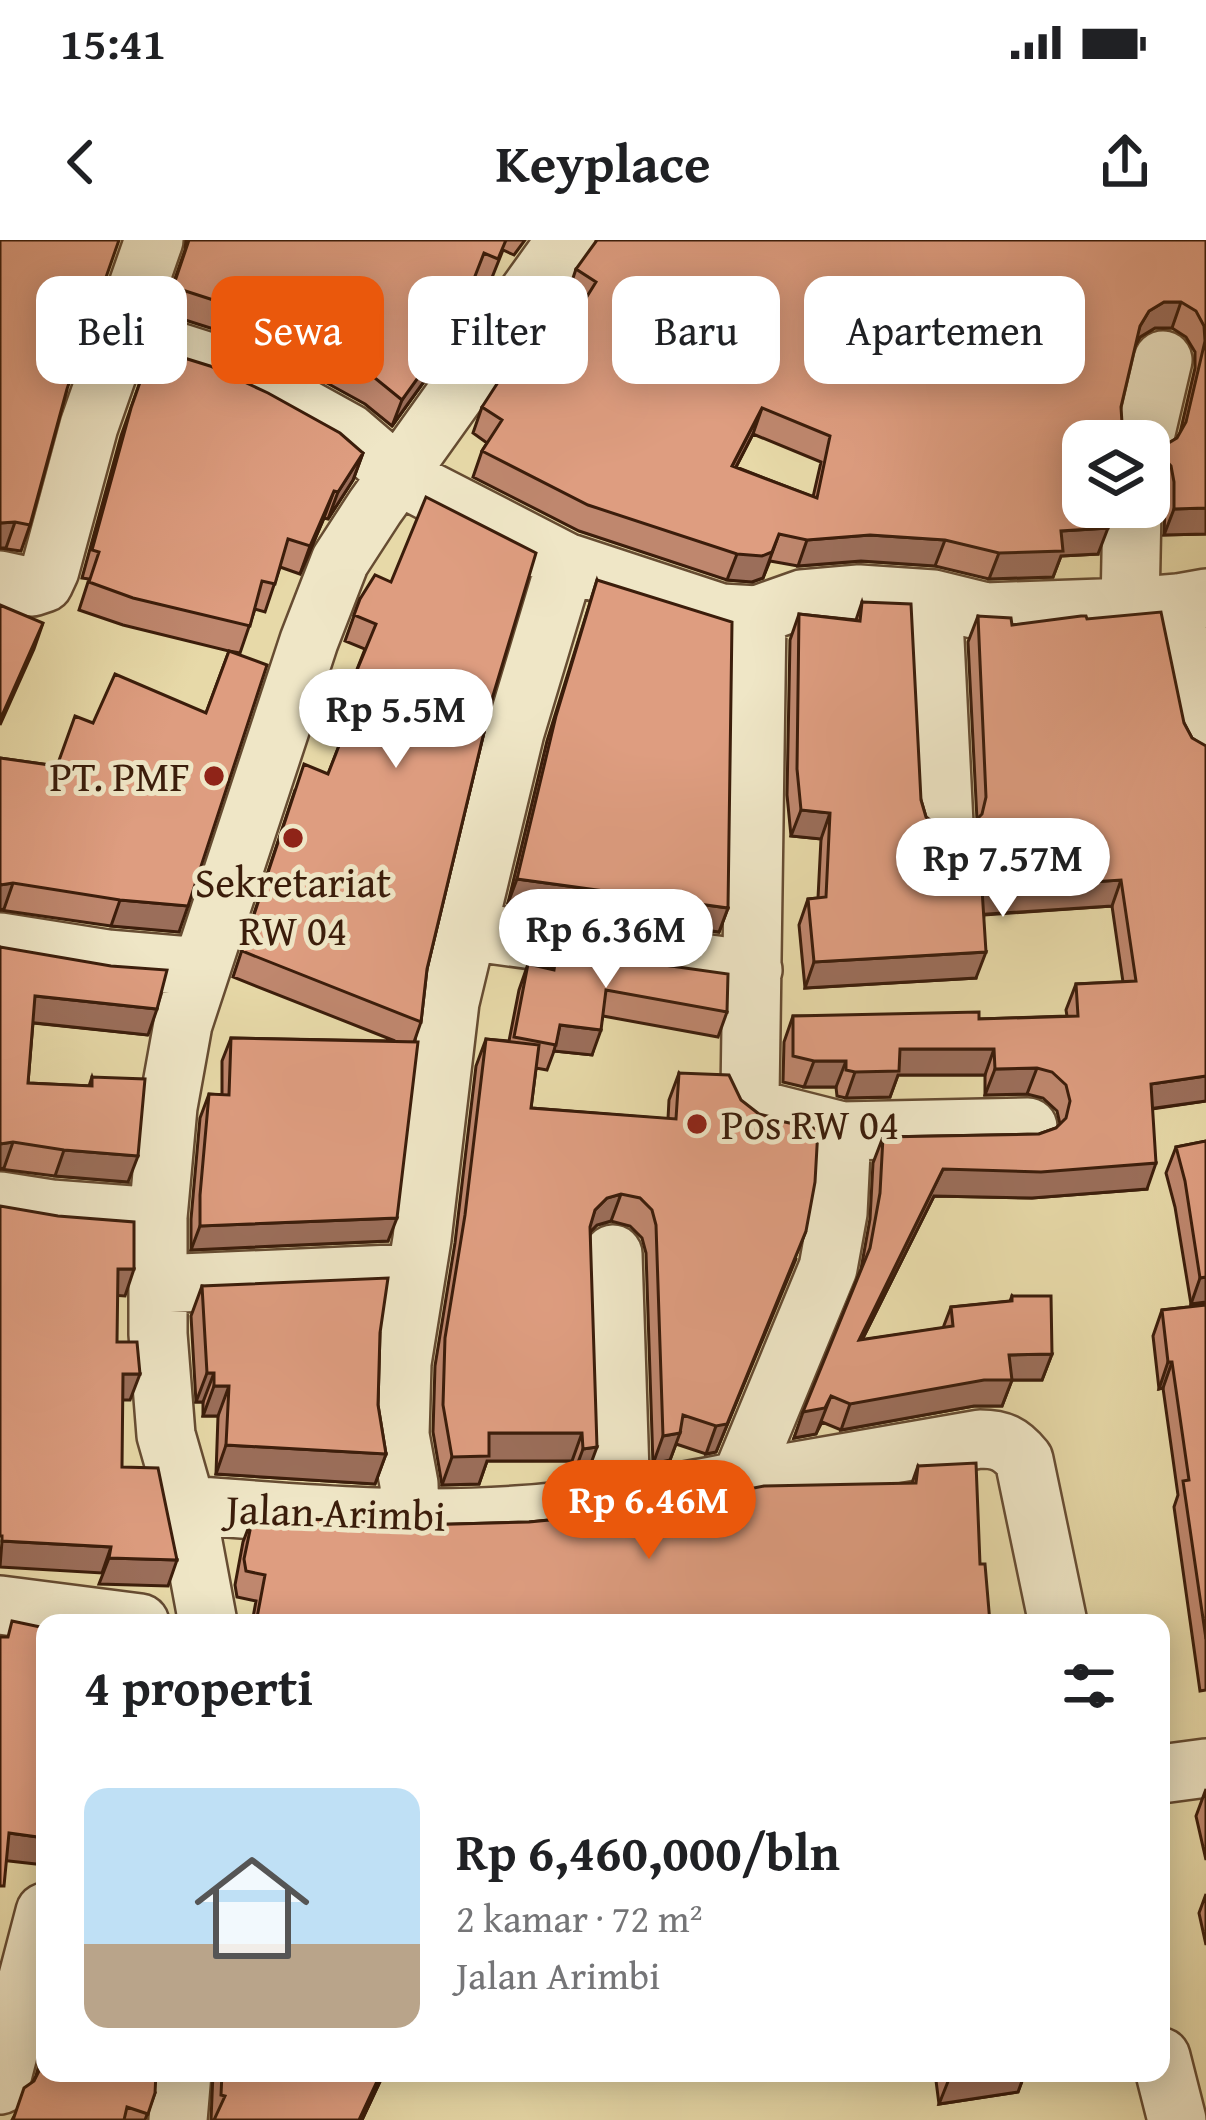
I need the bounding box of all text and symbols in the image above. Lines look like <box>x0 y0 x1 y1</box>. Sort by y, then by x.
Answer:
text: 15:41 <box>60 10 166 75</box>
text: Keyplace <box>496 123 710 202</box>
icon: back <box>48 129 114 195</box>
icon: share <box>1092 129 1158 195</box>
chip: Beli <box>36 276 187 384</box>
chip: Sewa <box>211 276 384 384</box>
chip: Filter <box>408 276 588 384</box>
chip: Baru <box>612 276 780 384</box>
chip: Apartemen <box>804 276 1085 384</box>
map controls <box>1062 420 1170 528</box>
button: layers <box>1062 420 1170 528</box>
pin: Rp 5.5M <box>285 669 507 771</box>
text: Rp 5.5M <box>326 679 466 736</box>
place label: PT. PMF <box>50 745 190 806</box>
marker: PT. PMF <box>201 763 227 789</box>
pin: Rp 7.57M <box>879 818 1127 920</box>
marker: Sekretariat RW 04 <box>280 825 306 851</box>
text: Rp 7.57M <box>923 828 1083 885</box>
place label: Sekretariat RW 04 <box>195 851 391 960</box>
pin: Rp 6.36M <box>482 889 730 991</box>
text: Rp 6.36M <box>526 899 686 956</box>
place label: Pos RW 04 <box>721 1093 899 1154</box>
marker: Pos RW 04 <box>684 1111 710 1137</box>
pin: Rp 6.46M <box>525 1460 773 1562</box>
text: Rp 6.46M <box>569 1470 729 1527</box>
street label: Jalan Arimbi <box>220 1477 447 1546</box>
text: 4 properti <box>84 1649 313 1724</box>
icon: filters <box>1056 1653 1122 1719</box>
text: Rp 6,460,000/bln <box>456 1814 840 1889</box>
icon: home <box>180 1836 324 1980</box>
text: 2 kamar · 72 m² <box>456 1889 703 1946</box>
text: Jalan Arimbi <box>456 1946 660 2003</box>

